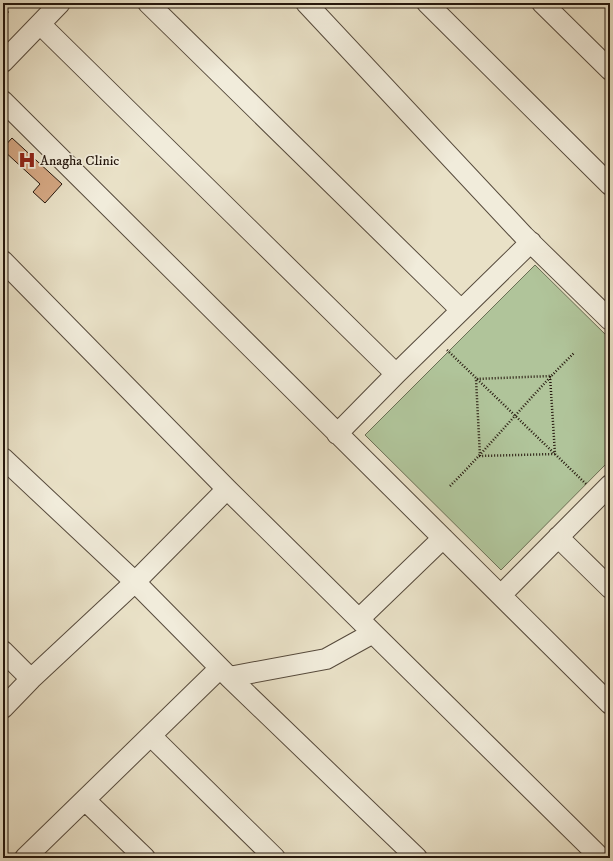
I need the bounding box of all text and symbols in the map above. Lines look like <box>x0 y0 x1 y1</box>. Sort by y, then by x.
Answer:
hospital icon: Anagha Clinic <box>17 150 37 170</box>
place label: Anagha Clinic <box>40 152 119 170</box>

